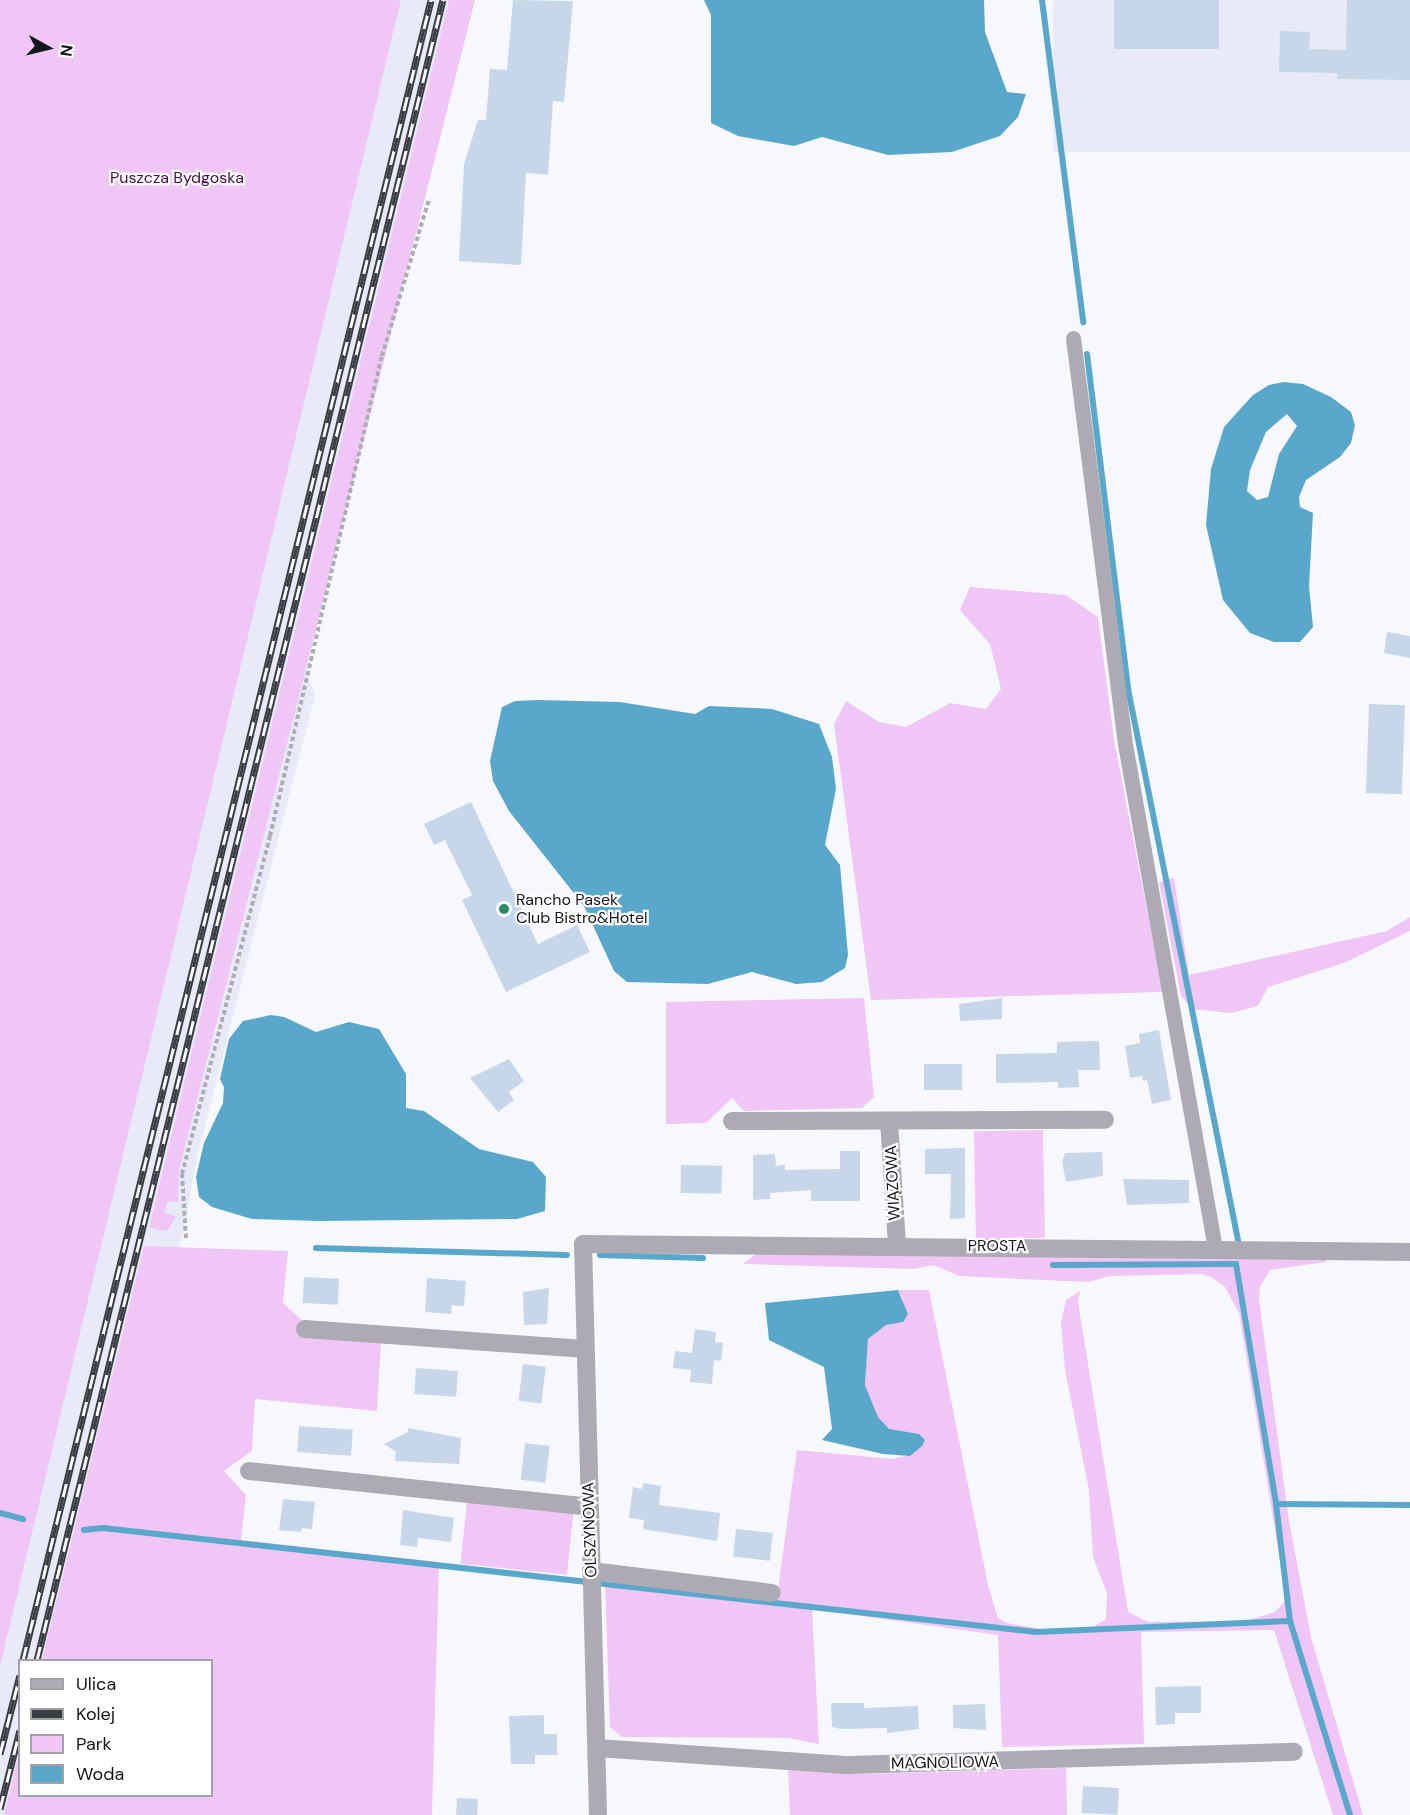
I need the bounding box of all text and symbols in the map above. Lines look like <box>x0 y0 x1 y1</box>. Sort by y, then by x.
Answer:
north arrow <box>18 18 78 78</box>
text: N <box>55 43 78 58</box>
park label: Puszcza Bydgoska <box>110 168 244 188</box>
place label: Rancho Pasek Club Bistro&Hotel <box>516 890 648 928</box>
marker: Rancho Pasek Club Bistro&Hotel <box>497 902 511 916</box>
street label: WIĄZOWA <box>881 1145 905 1221</box>
street label: PROSTA <box>968 1236 1026 1256</box>
street label: OLSZYNOWA <box>579 1482 601 1578</box>
legend <box>18 1659 213 1797</box>
text: Ulica <box>76 1672 116 1696</box>
text: Kolej <box>76 1702 115 1726</box>
text: Park <box>76 1732 112 1756</box>
street label: MAGNOLIOWA <box>891 1752 999 1774</box>
text: Woda <box>76 1762 124 1786</box>

